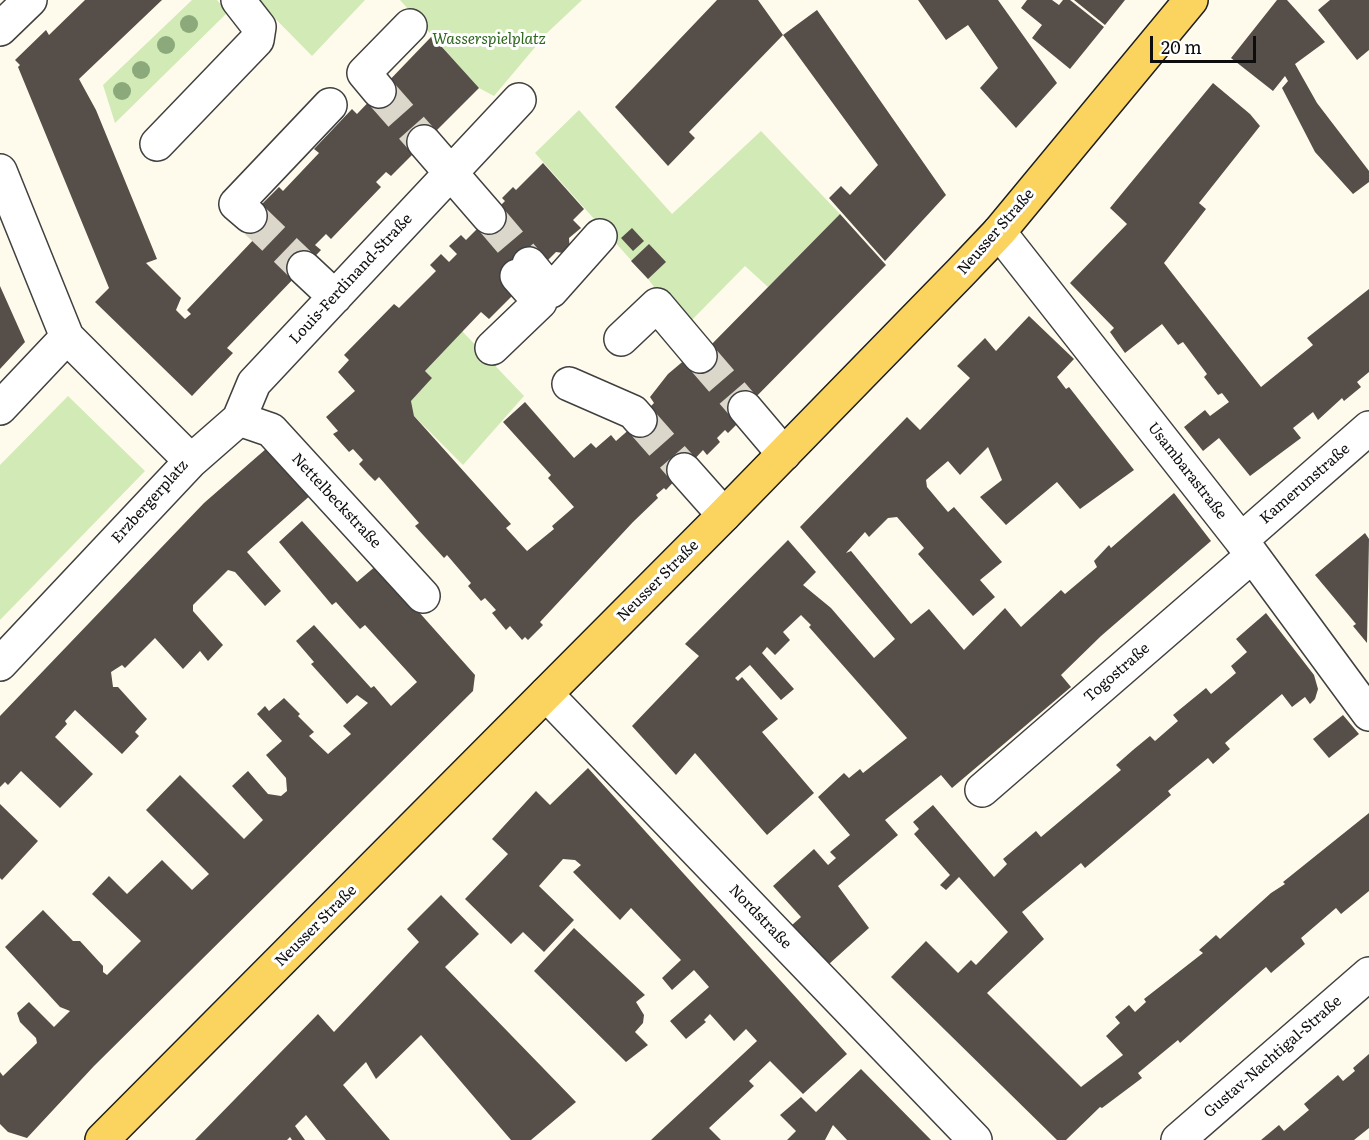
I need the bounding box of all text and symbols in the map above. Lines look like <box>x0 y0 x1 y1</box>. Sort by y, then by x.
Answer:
scale bar <box>1153 24 1260 62</box>
park label: Wasserspielplatz <box>432 31 546 49</box>
text: 20 m <box>1161 33 1202 60</box>
street label: Neusser Straße <box>954 185 1038 279</box>
street label: Louis-Ferdinand-Straße <box>286 210 416 348</box>
street label: Usambarastraße <box>1144 419 1230 523</box>
street label: Kamerunstraße <box>1256 440 1354 528</box>
street label: Nettelbeckstraße <box>288 450 384 552</box>
street label: Erzbergerplatz <box>108 457 192 547</box>
street label: Neusser Straße <box>613 536 703 626</box>
street label: Togostraße <box>1081 640 1153 706</box>
street label: Neusser Straße <box>271 881 361 971</box>
street label: Nordstraße <box>725 881 795 953</box>
street label: Gustav-Nachtigal-Straße <box>1201 992 1345 1122</box>

